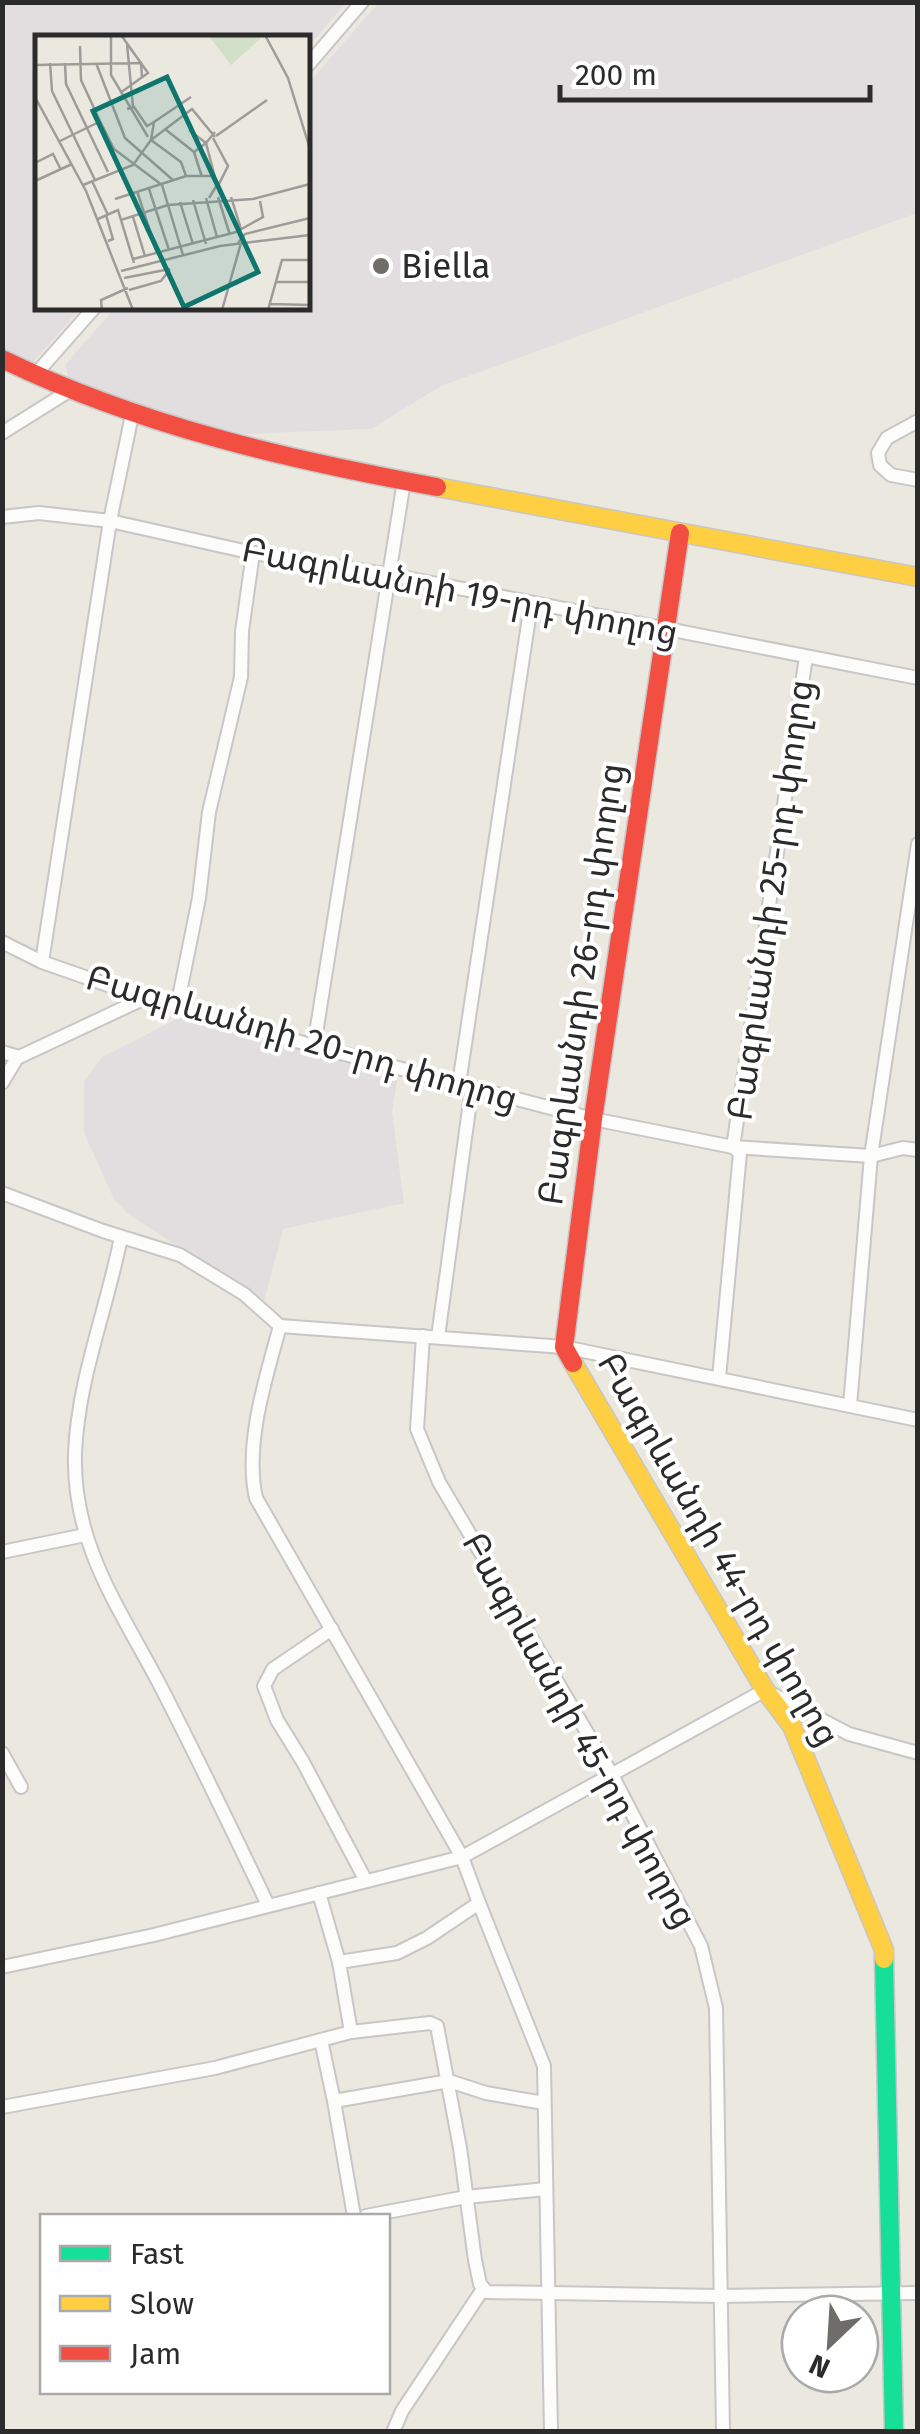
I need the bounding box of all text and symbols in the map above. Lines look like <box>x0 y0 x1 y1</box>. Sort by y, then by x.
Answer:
inset map <box>35 35 310 310</box>
scale bar <box>560 40 870 102</box>
text: 200 m <box>575 57 657 93</box>
place label: Biella <box>401 245 491 287</box>
marker: Biella <box>370 255 392 277</box>
street label: Բագրևանդի 19-րդ փողոց <box>238 528 682 654</box>
street label: Բագրևանդի 25-րդ փողոց <box>718 677 822 1123</box>
street label: Բագրևանդի 26-րդ փողոց <box>529 760 633 1208</box>
street label: Բագրևանդի 20-րդ փողոց <box>82 956 522 1120</box>
street label: Բագրևանդի 44-րդ փողոց <box>589 1345 849 1753</box>
street label: Բագրևանդի 45-րդ փողոց <box>454 1525 706 1935</box>
legend <box>40 2214 390 2394</box>
text: Fast <box>130 2236 184 2272</box>
text: Slow <box>130 2286 194 2322</box>
north arrow <box>780 2294 880 2394</box>
text: Jam <box>130 2336 181 2372</box>
text: N <box>804 2347 835 2385</box>

